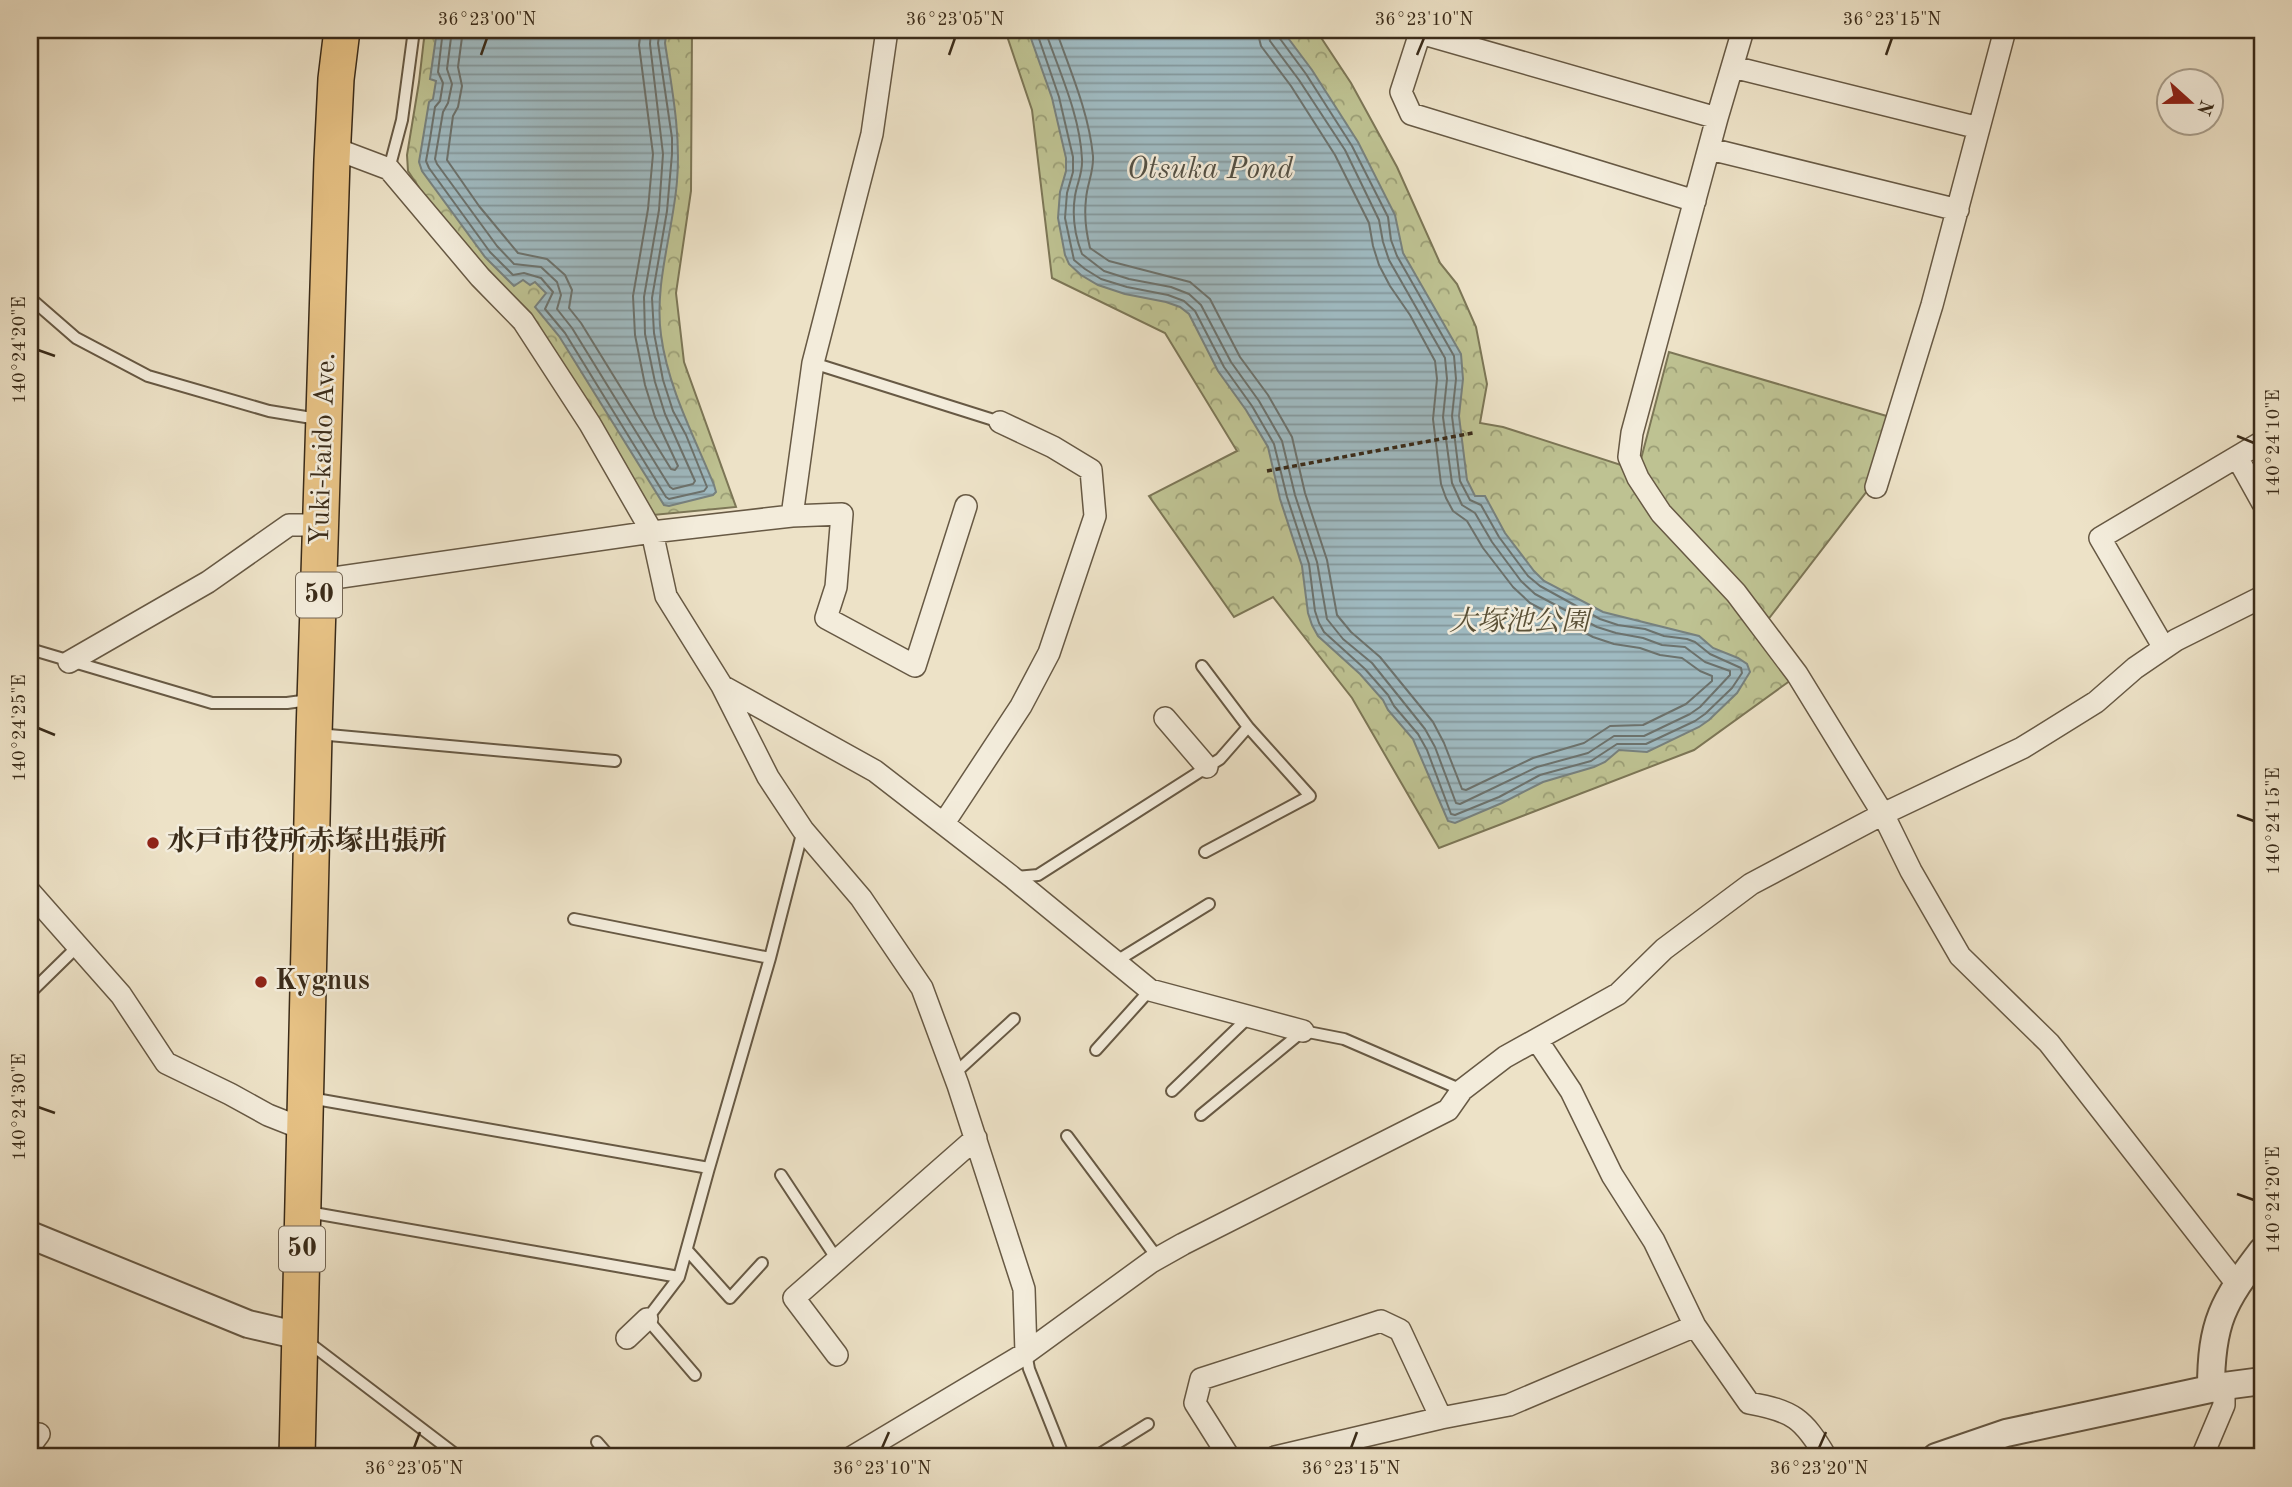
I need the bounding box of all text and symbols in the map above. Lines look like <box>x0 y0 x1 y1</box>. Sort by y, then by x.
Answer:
text: 36°23'00"N <box>438 11 536 29</box>
text: 36°23'05"N <box>906 11 1004 29</box>
text: 36°23'10"N <box>1375 11 1473 29</box>
text: 36°23'15"N <box>1843 11 1941 29</box>
north arrow <box>2156 66 2226 136</box>
text: N <box>2192 97 2215 118</box>
water label: Otsuka Pond <box>1127 155 1294 185</box>
text: 140°24'20"E <box>11 296 29 404</box>
street label: Yuki-kaido Ave. <box>307 352 341 546</box>
text: 140°24'10"E <box>2265 389 2283 497</box>
road number: 50 <box>296 572 342 618</box>
park label: 大塚池公園 <box>1449 606 1593 637</box>
text: 140°24'25"E <box>11 674 29 782</box>
text: 140°24'15"E <box>2265 767 2283 875</box>
place label: 水戸市役所赤塚出張所 <box>167 826 447 857</box>
marker: 水戸市役所赤塚出張所 <box>145 835 161 851</box>
place label: Kygnus <box>275 968 370 996</box>
marker: Kygnus <box>253 974 269 990</box>
text: 140°24'30"E <box>11 1053 29 1161</box>
text: 140°24'20"E <box>2265 1146 2283 1254</box>
road number: 50 <box>279 1226 325 1272</box>
text: 36°23'05"N <box>365 1460 463 1478</box>
text: 36°23'10"N <box>833 1460 931 1478</box>
text: 36°23'15"N <box>1302 1460 1400 1478</box>
text: 36°23'20"N <box>1770 1460 1868 1478</box>

